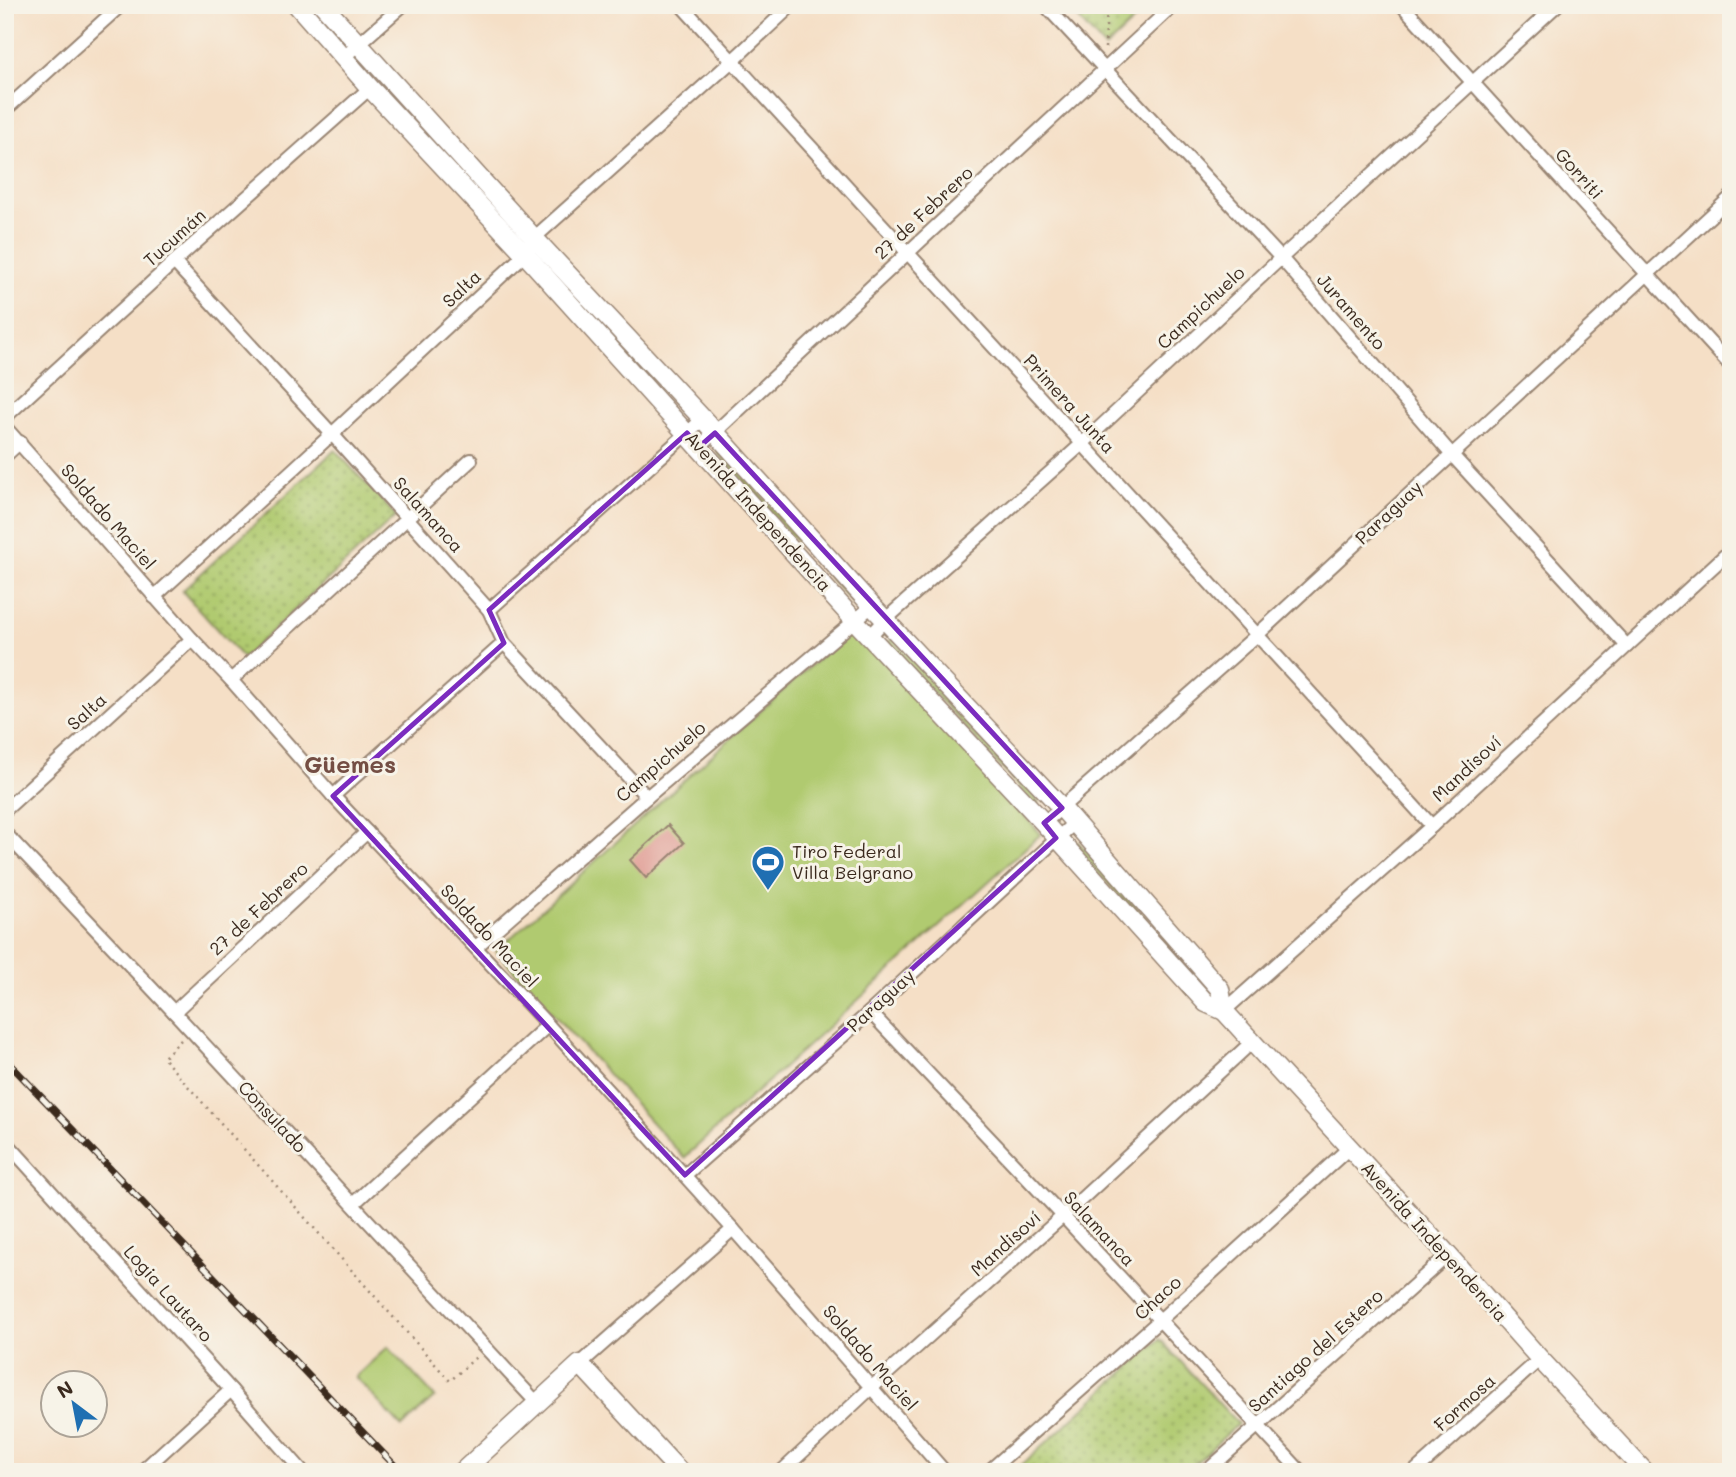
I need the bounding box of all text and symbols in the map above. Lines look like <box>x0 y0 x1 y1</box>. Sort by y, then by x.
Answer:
street label: Gorriti <box>1550 143 1609 204</box>
street label: 27 de Febrero <box>869 160 978 264</box>
street label: Tucumán <box>138 203 211 272</box>
street label: Campichuelo <box>1151 260 1250 354</box>
street label: Salta <box>437 264 486 312</box>
street label: Juramento <box>1312 268 1392 355</box>
street label: Primera Junta <box>1019 349 1121 458</box>
street label: Avenida Independencia <box>680 426 837 597</box>
street label: Soldado Maciel <box>56 458 161 574</box>
street label: Salamanca <box>388 471 469 557</box>
street label: Paraguay <box>1350 475 1427 549</box>
street label: Salta <box>62 687 111 735</box>
street label: Campichuelo <box>610 715 711 807</box>
street label: Mandisoví <box>1426 730 1506 807</box>
district label: Güemes <box>304 748 396 779</box>
place label: Tiro Federal Villa Belgrano <box>792 839 914 884</box>
sports icon: Tiro Federal Villa Belgrano <box>749 843 787 892</box>
street label: 27 de Febrero <box>204 856 313 960</box>
street label: Soldado Maciel <box>436 878 544 992</box>
street label: Paraguay <box>841 963 919 1037</box>
street label: Consulado <box>233 1075 312 1158</box>
street label: Avenida Independencia <box>1356 1156 1513 1327</box>
street label: Salamanca <box>1059 1186 1141 1271</box>
street label: Mandisoví <box>965 1205 1046 1281</box>
street label: Logia Lautaro <box>119 1240 219 1347</box>
street label: Chaco <box>1129 1270 1186 1325</box>
street label: Santiago del Estero <box>1243 1283 1388 1417</box>
street label: Soldado Maciel <box>818 1299 923 1415</box>
north arrow <box>38 1368 108 1438</box>
street label: Formosa <box>1429 1368 1500 1436</box>
text: N <box>52 1375 77 1404</box>

